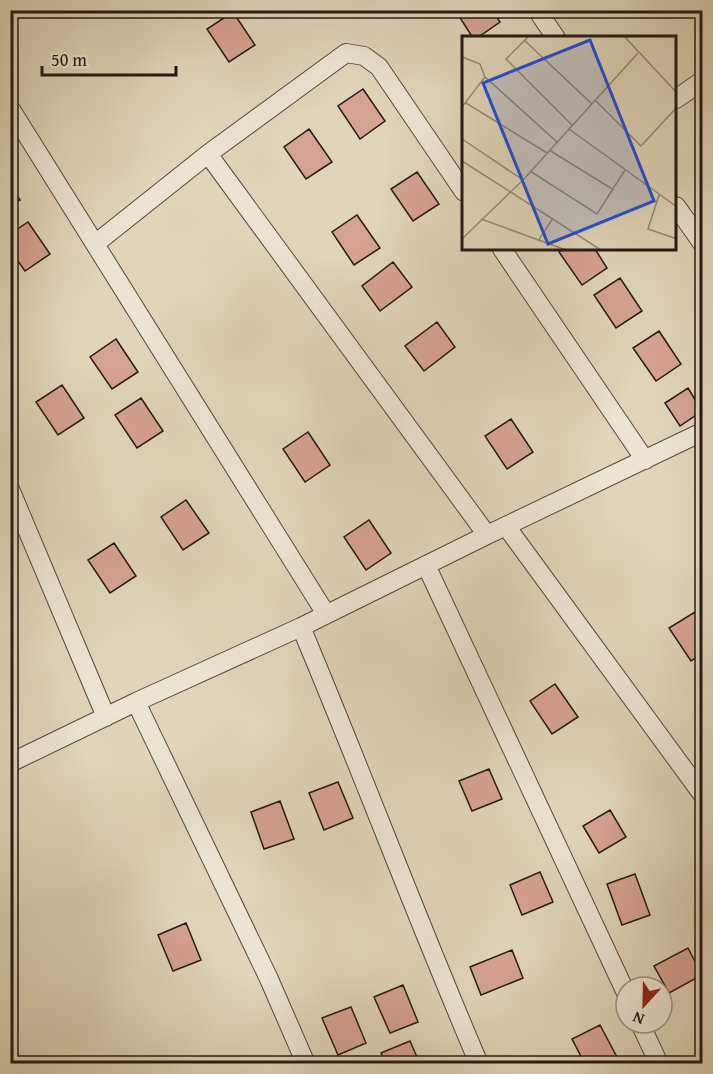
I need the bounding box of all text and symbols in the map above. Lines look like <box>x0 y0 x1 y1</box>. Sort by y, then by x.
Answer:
inset map <box>462 36 677 250</box>
scale bar <box>42 39 176 77</box>
text: 50 m <box>51 46 87 73</box>
north arrow <box>614 975 674 1035</box>
text: N <box>629 1006 648 1032</box>

